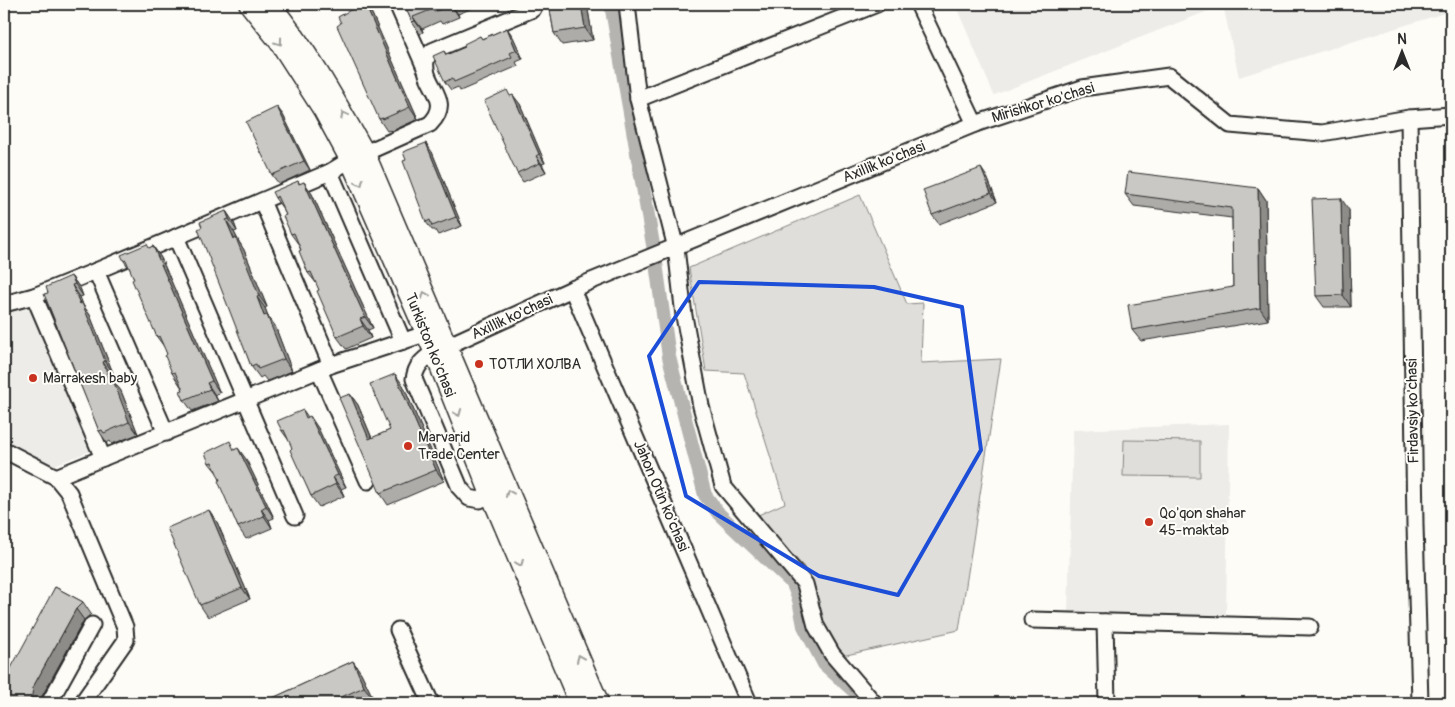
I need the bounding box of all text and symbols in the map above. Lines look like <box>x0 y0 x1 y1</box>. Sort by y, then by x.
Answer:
north arrow <box>1378 28 1428 78</box>
text: N <box>1397 31 1407 48</box>
one-way arrow <box>273 36 282 46</box>
street label: Mirishkor ko'chasi <box>989 78 1097 128</box>
one-way arrow <box>340 112 350 121</box>
street label: Axillik ko'chasi <box>840 137 928 187</box>
one-way arrow <box>353 178 364 187</box>
street label: Turkiston ko'chasi <box>401 290 460 400</box>
street label: Axillik ko'chasi <box>468 290 556 344</box>
one-way arrow <box>421 291 432 300</box>
place label: ТОТЛИ ХОЛВА <box>489 355 582 374</box>
marker: ТОТЛИ ХОЛВА <box>473 358 485 370</box>
street label: Firdavsiy ko'chasi <box>1403 358 1423 464</box>
place label: Marrakesh baby <box>43 369 138 388</box>
marker: Marrakesh baby <box>27 372 39 384</box>
one-way arrow <box>451 408 462 417</box>
place label: Marvarid Trade Center <box>418 428 500 464</box>
street label: Jahon Otin ko'chasi <box>629 438 693 555</box>
marker: Marvarid Trade Center <box>402 440 414 452</box>
one-way arrow <box>505 489 516 498</box>
place label: Qo'qon shahar 45-maktab <box>1159 504 1247 540</box>
marker: Qo'qon shahar 45-maktab <box>1143 516 1155 528</box>
one-way arrow <box>513 558 524 567</box>
one-way arrow <box>575 654 586 663</box>

